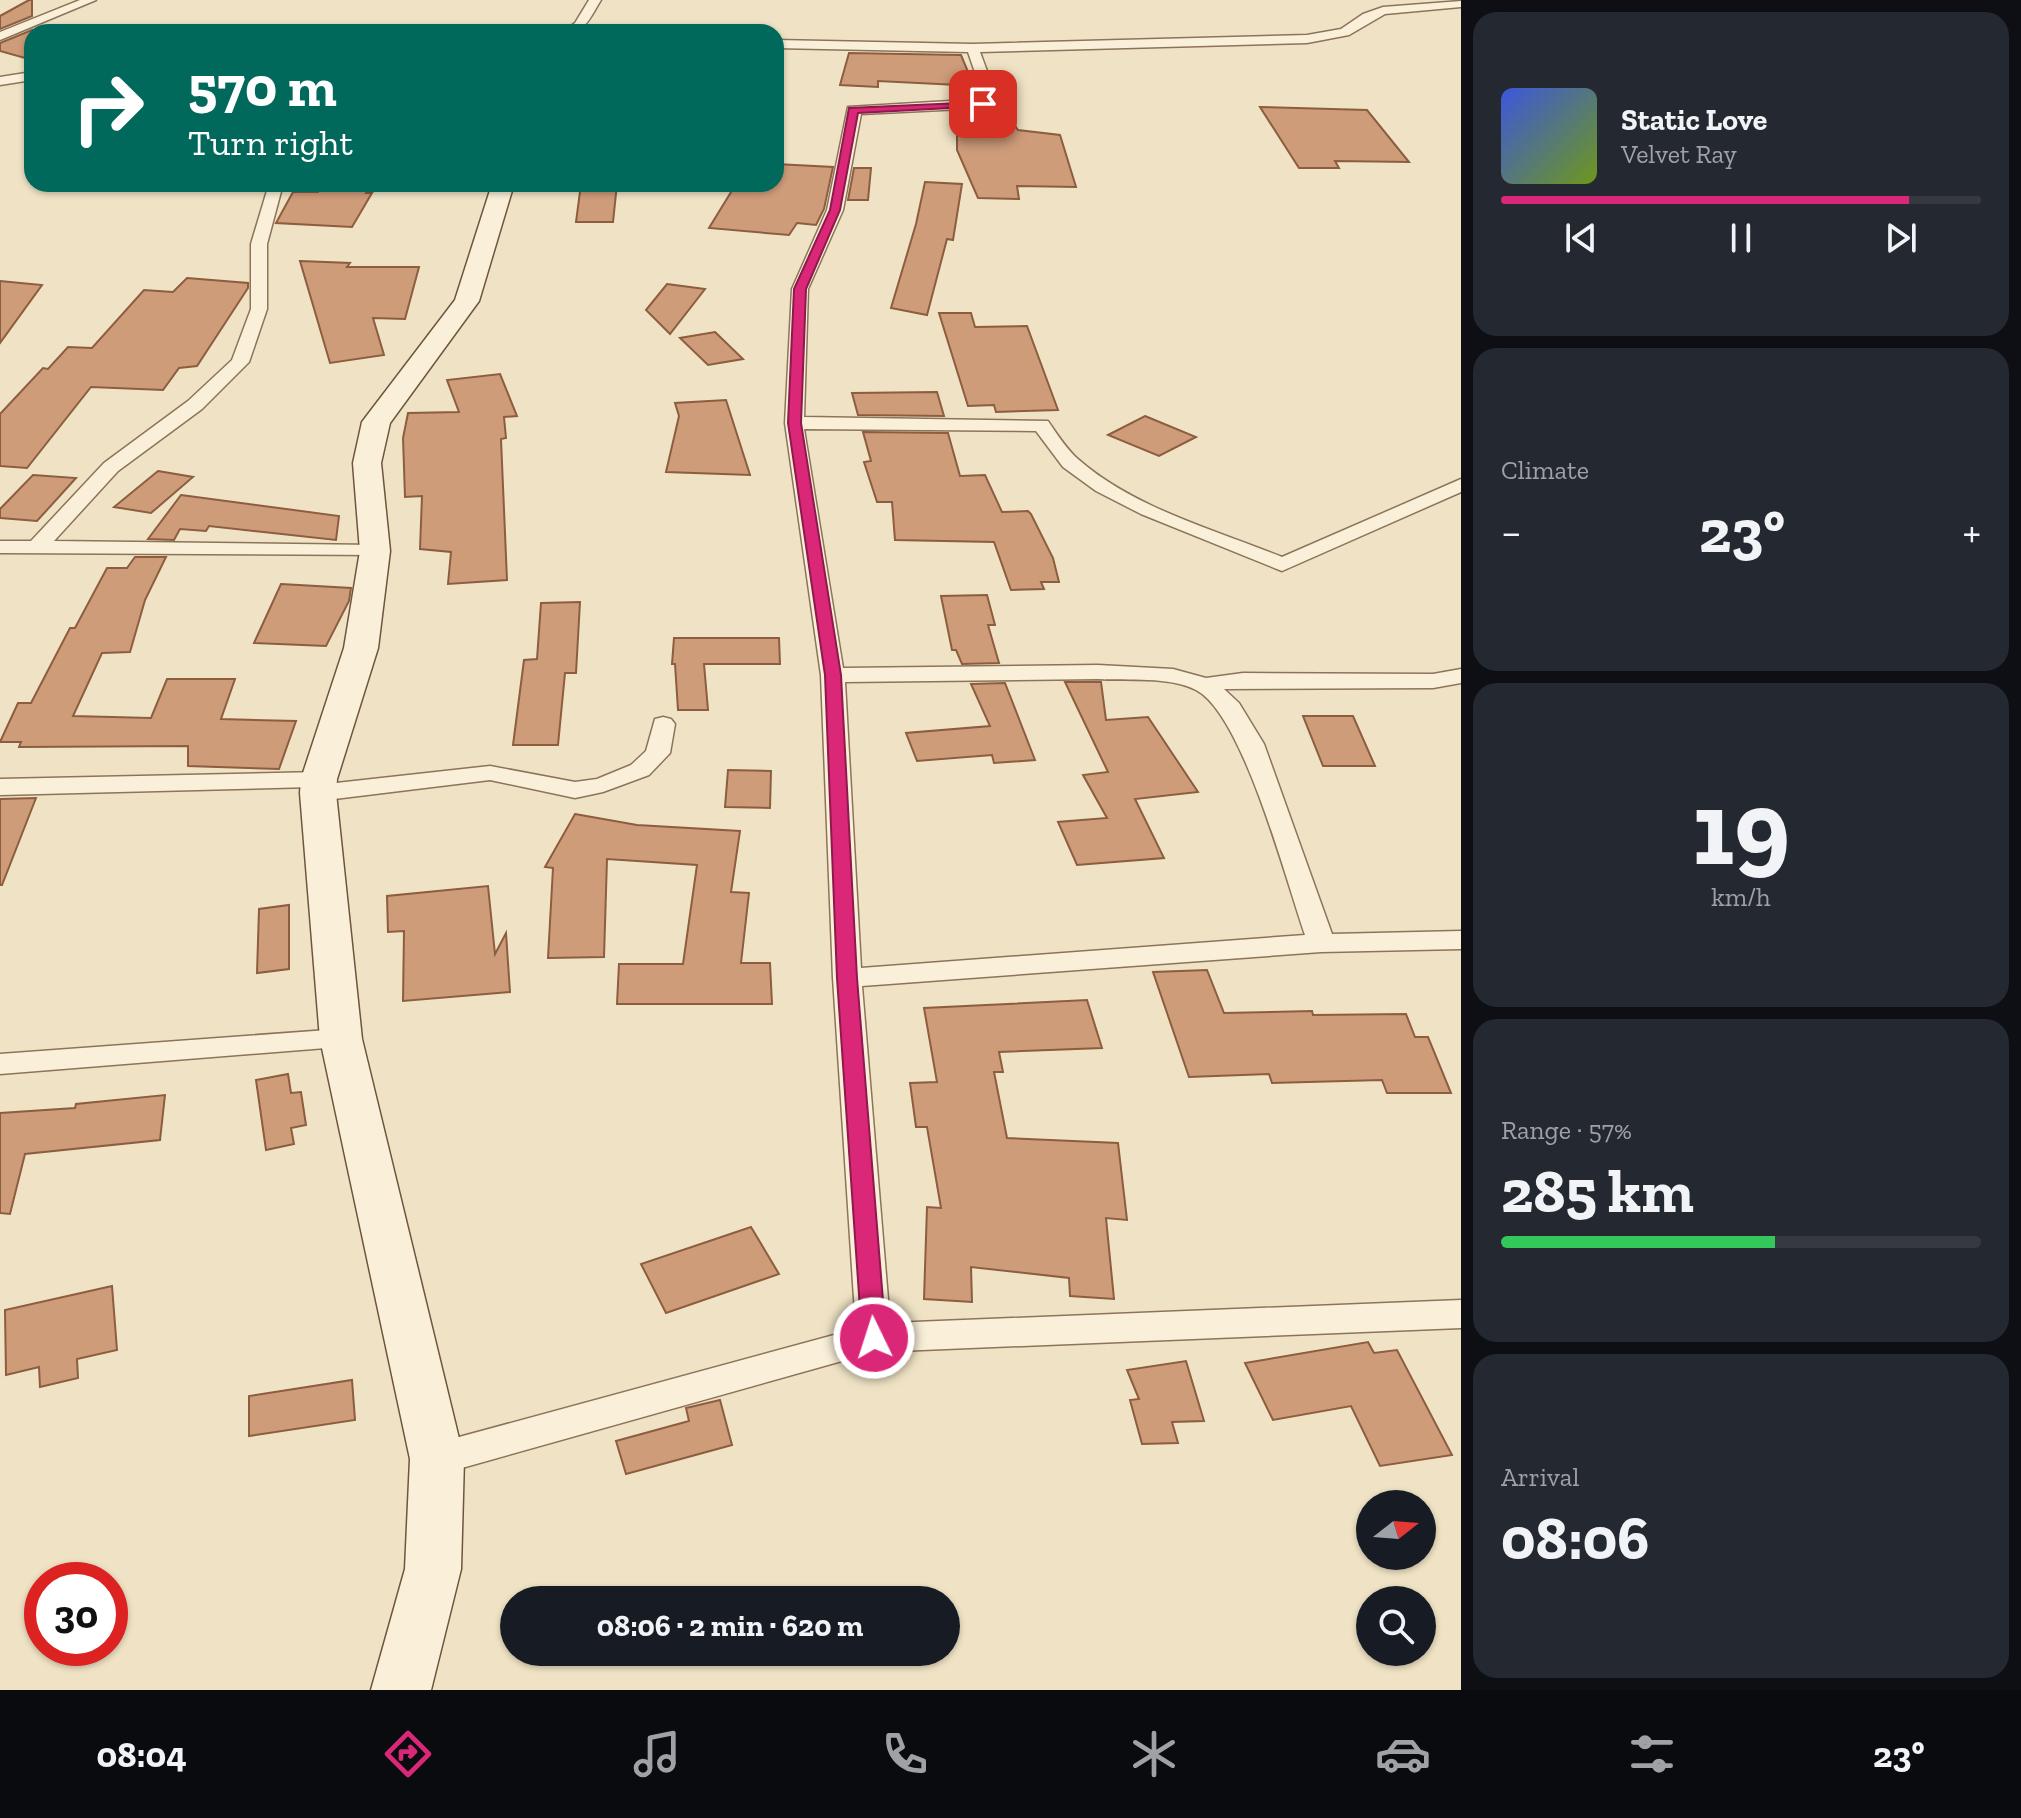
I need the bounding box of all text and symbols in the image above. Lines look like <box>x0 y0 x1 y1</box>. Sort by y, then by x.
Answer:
text: 570 m <box>188 53 337 120</box>
icon: right <box>56 56 160 160</box>
pin <box>949 70 1017 138</box>
icon: arrive <box>961 82 1005 126</box>
text: Static Love <box>1621 102 1767 138</box>
text: Turn right <box>188 121 353 164</box>
text: Velvet Ray <box>1621 138 1737 170</box>
icon: previous <box>1559 216 1603 260</box>
icon: pause <box>1719 216 1763 260</box>
icon: next <box>1879 216 1923 260</box>
text: Climate <box>1501 454 1589 486</box>
text: 23° <box>1699 495 1785 567</box>
text: − <box>1501 505 1522 558</box>
text: + <box>1962 505 1981 558</box>
text: 19 <box>1692 766 1790 891</box>
text: km/h <box>1711 881 1771 913</box>
text: Range · 57% <box>1501 1114 1632 1146</box>
text: 285 km <box>1501 1155 1694 1227</box>
position arrow <box>832 1296 916 1380</box>
text: Arrival <box>1501 1461 1579 1493</box>
north arrow <box>1356 1490 1436 1570</box>
map controls <box>1356 1490 1436 1666</box>
text: 08:06 <box>1501 1502 1650 1574</box>
speed limit sign: 30 <box>24 1562 128 1666</box>
button: search <box>1356 1586 1436 1666</box>
text: 08:06 · 2 min · 620 m <box>597 1608 863 1644</box>
icon: directions <box>380 1726 436 1782</box>
icon: music <box>629 1726 685 1782</box>
icon: phone <box>877 1726 933 1782</box>
icon: climate <box>1126 1726 1182 1782</box>
icon: car <box>1375 1726 1431 1782</box>
icon: filters <box>1624 1726 1680 1782</box>
text: 08:04 <box>96 1733 187 1776</box>
text: 23° <box>1873 1733 1924 1776</box>

